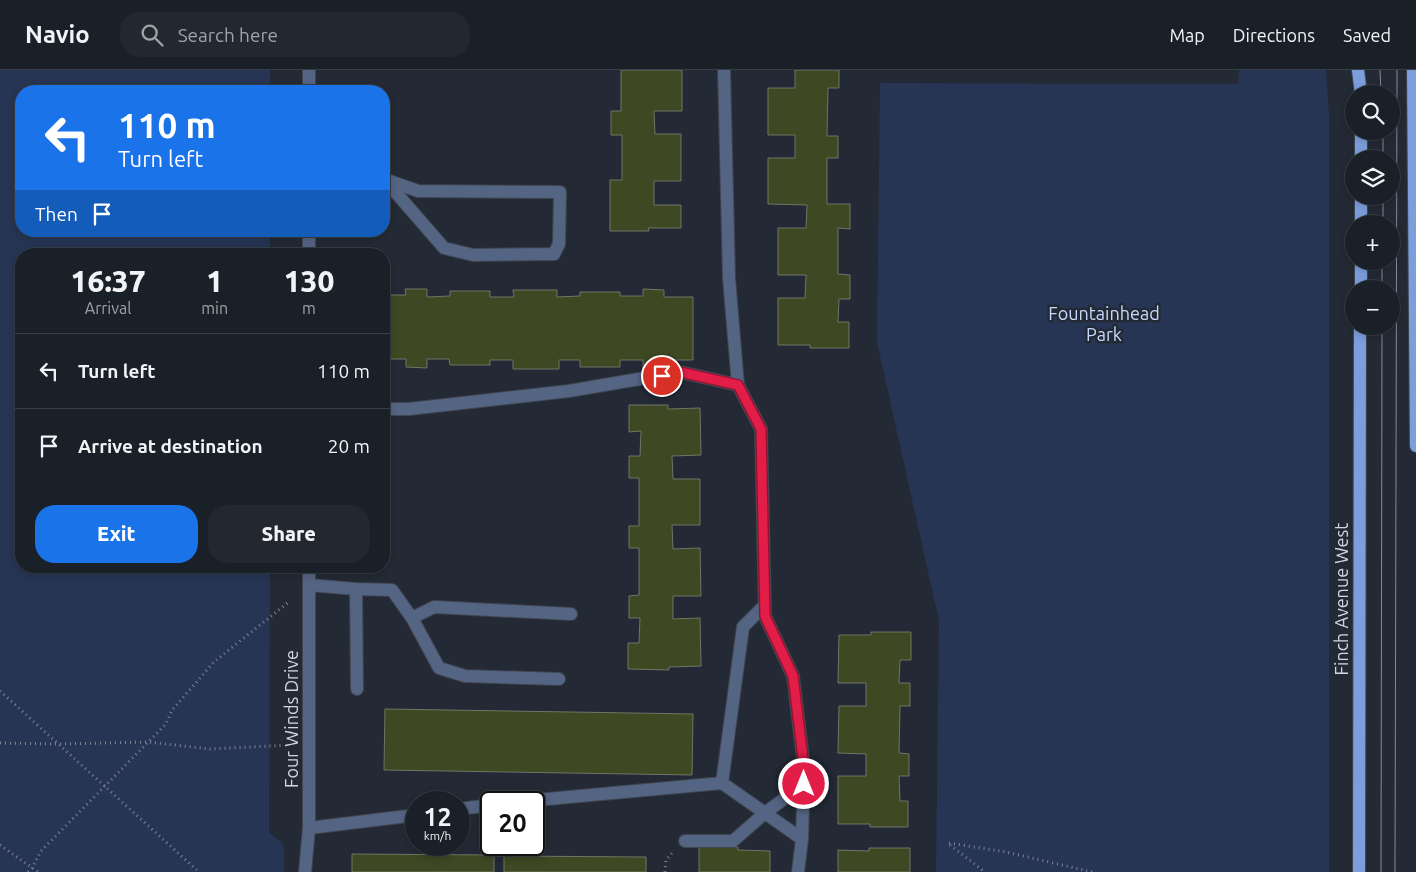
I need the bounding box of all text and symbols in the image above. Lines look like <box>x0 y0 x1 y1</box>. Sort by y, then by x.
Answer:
search box <box>120 12 470 57</box>
text: Navio <box>25 21 90 48</box>
icon: search <box>138 21 166 49</box>
text: Search here <box>178 24 278 46</box>
text: Map <box>1169 25 1205 45</box>
text: Directions <box>1233 25 1315 45</box>
text: Saved <box>1343 25 1391 45</box>
map controls <box>1345 85 1400 335</box>
button: search <box>1345 85 1400 140</box>
icon: left <box>35 105 100 170</box>
text: 110 m <box>118 105 216 145</box>
text: Turn left <box>118 146 203 171</box>
button: layers <box>1345 150 1400 205</box>
icon: arrive <box>88 200 116 228</box>
text: Then <box>35 203 78 225</box>
button: + <box>1345 215 1400 270</box>
text: 16:37 <box>71 264 146 298</box>
text: 1 <box>206 264 223 298</box>
text: 130 <box>284 264 334 298</box>
button: − <box>1345 280 1400 335</box>
text: Arrival <box>85 299 131 317</box>
text: min <box>201 299 228 317</box>
text: m <box>302 299 316 317</box>
park label: Fountainhead Park <box>1048 303 1160 344</box>
pin <box>641 355 683 397</box>
icon: left <box>35 357 63 385</box>
text: Turn left <box>78 360 156 382</box>
text: 110 m <box>317 360 370 382</box>
icon: arrive <box>648 362 676 390</box>
icon: arrive <box>35 432 63 460</box>
text: Arrive at destination <box>78 435 263 457</box>
text: 20 m <box>328 435 370 457</box>
button: Exit <box>35 505 198 563</box>
button: Share <box>208 505 370 563</box>
street label: Finch Avenue West <box>1331 523 1351 675</box>
street label: Four Winds Drive <box>281 650 301 788</box>
position arrow <box>777 757 829 809</box>
speed limit sign: 20 <box>480 791 545 856</box>
text: 12 <box>423 803 452 831</box>
text: km/h <box>424 829 451 842</box>

